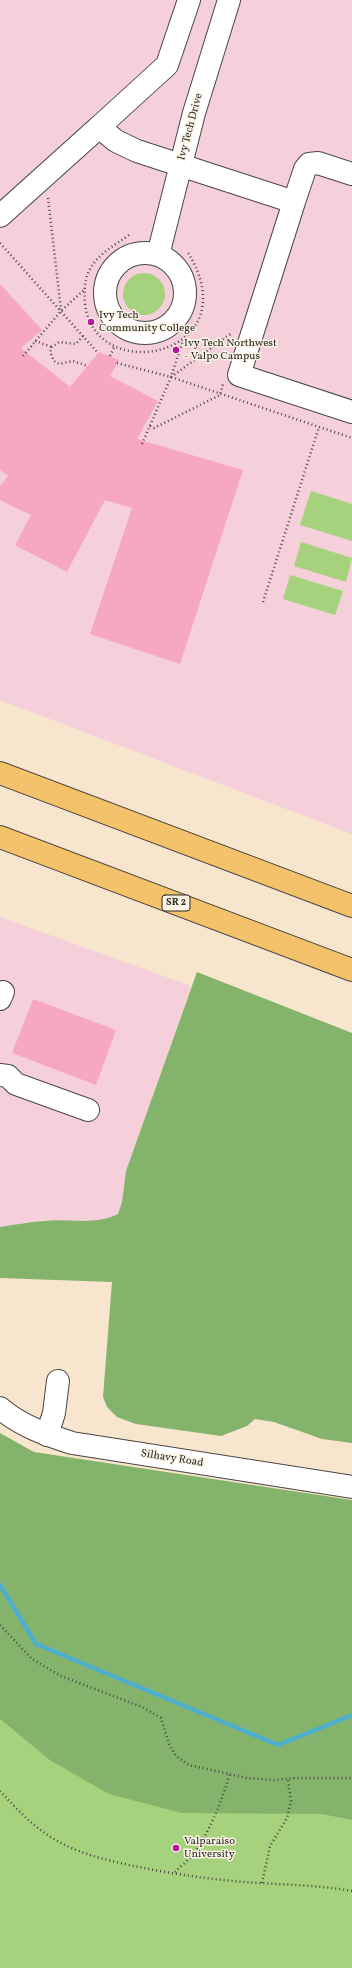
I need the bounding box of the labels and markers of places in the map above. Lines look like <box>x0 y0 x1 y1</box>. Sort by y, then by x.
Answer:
place label: Ivy Tech Community College <box>99 309 195 335</box>
marker: Ivy Tech Community College <box>86 317 96 327</box>
place label: Ivy Tech Northwest - Valpo Campus <box>184 337 277 363</box>
marker: Ivy Tech Northwest - Valpo Campus <box>171 345 181 355</box>
place label: Valparaiso University <box>184 1835 235 1861</box>
marker: Valparaiso University <box>171 1843 181 1853</box>

